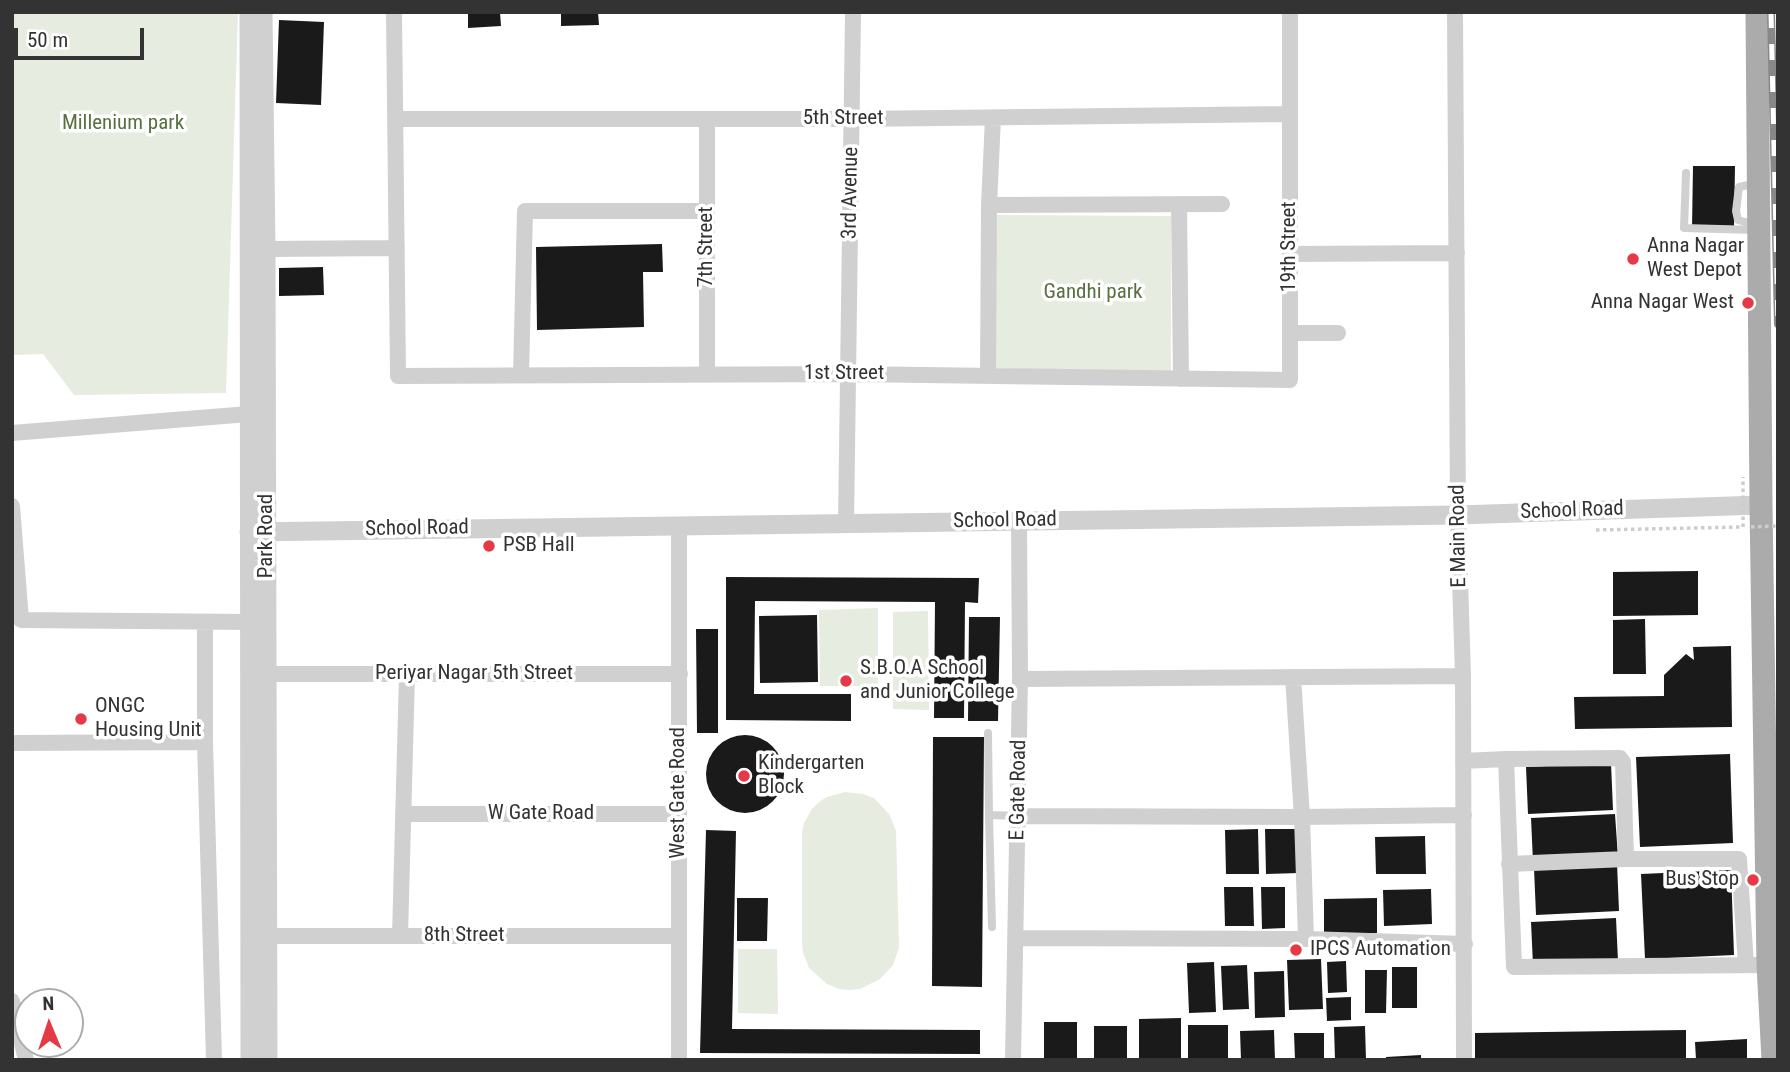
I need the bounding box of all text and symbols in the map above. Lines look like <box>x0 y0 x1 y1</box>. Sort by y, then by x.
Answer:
scale bar <box>18 14 147 58</box>
text: 50 m <box>27 28 68 52</box>
street label: 5th Street <box>803 106 883 132</box>
park label: Millenium park <box>62 111 184 137</box>
street label: 3rd Avenue <box>838 147 864 239</box>
street label: 19th Street <box>1277 201 1303 293</box>
street label: 7th Street <box>694 207 720 287</box>
place label: Anna Nagar West Depot <box>1647 234 1744 284</box>
marker: Anna Nagar West Depot <box>1625 251 1641 267</box>
park label: Gandhi park <box>1043 280 1143 306</box>
place label: Anna Nagar West <box>1591 290 1734 316</box>
marker: Anna Nagar West <box>1740 295 1756 311</box>
street label: 1st Street <box>804 361 884 387</box>
street label: E Main Road <box>1446 484 1472 588</box>
street label: Park Road <box>254 494 280 578</box>
street label: School Road <box>1520 497 1624 525</box>
street label: School Road <box>953 507 1057 535</box>
street label: School Road <box>365 515 469 543</box>
place label: PSB Hall <box>503 533 575 559</box>
marker: PSB Hall <box>481 538 497 554</box>
place label: S.B.O.A School and Junior College <box>860 656 1015 706</box>
street label: Periyar Nagar 5th Street <box>375 661 573 687</box>
marker: S.B.O.A School and Junior College <box>838 673 854 689</box>
place label: ONGC Housing Unit <box>95 694 201 744</box>
marker: ONGC Housing Unit <box>73 711 89 727</box>
street label: West Gate Road <box>666 727 692 859</box>
street label: E Gate Road <box>1006 739 1032 841</box>
place label: Kindergarten Block <box>758 751 864 801</box>
marker: Kindergarten Block <box>736 768 752 784</box>
street label: W Gate Road <box>488 801 594 827</box>
place label: Bus Stop <box>1665 867 1739 893</box>
marker: Bus Stop <box>1745 872 1761 888</box>
street label: 8th Street <box>424 923 504 949</box>
place label: IPCS Automation <box>1310 937 1451 963</box>
marker: IPCS Automation <box>1288 942 1304 958</box>
north arrow <box>14 988 84 1058</box>
text: N <box>42 992 55 1015</box>

